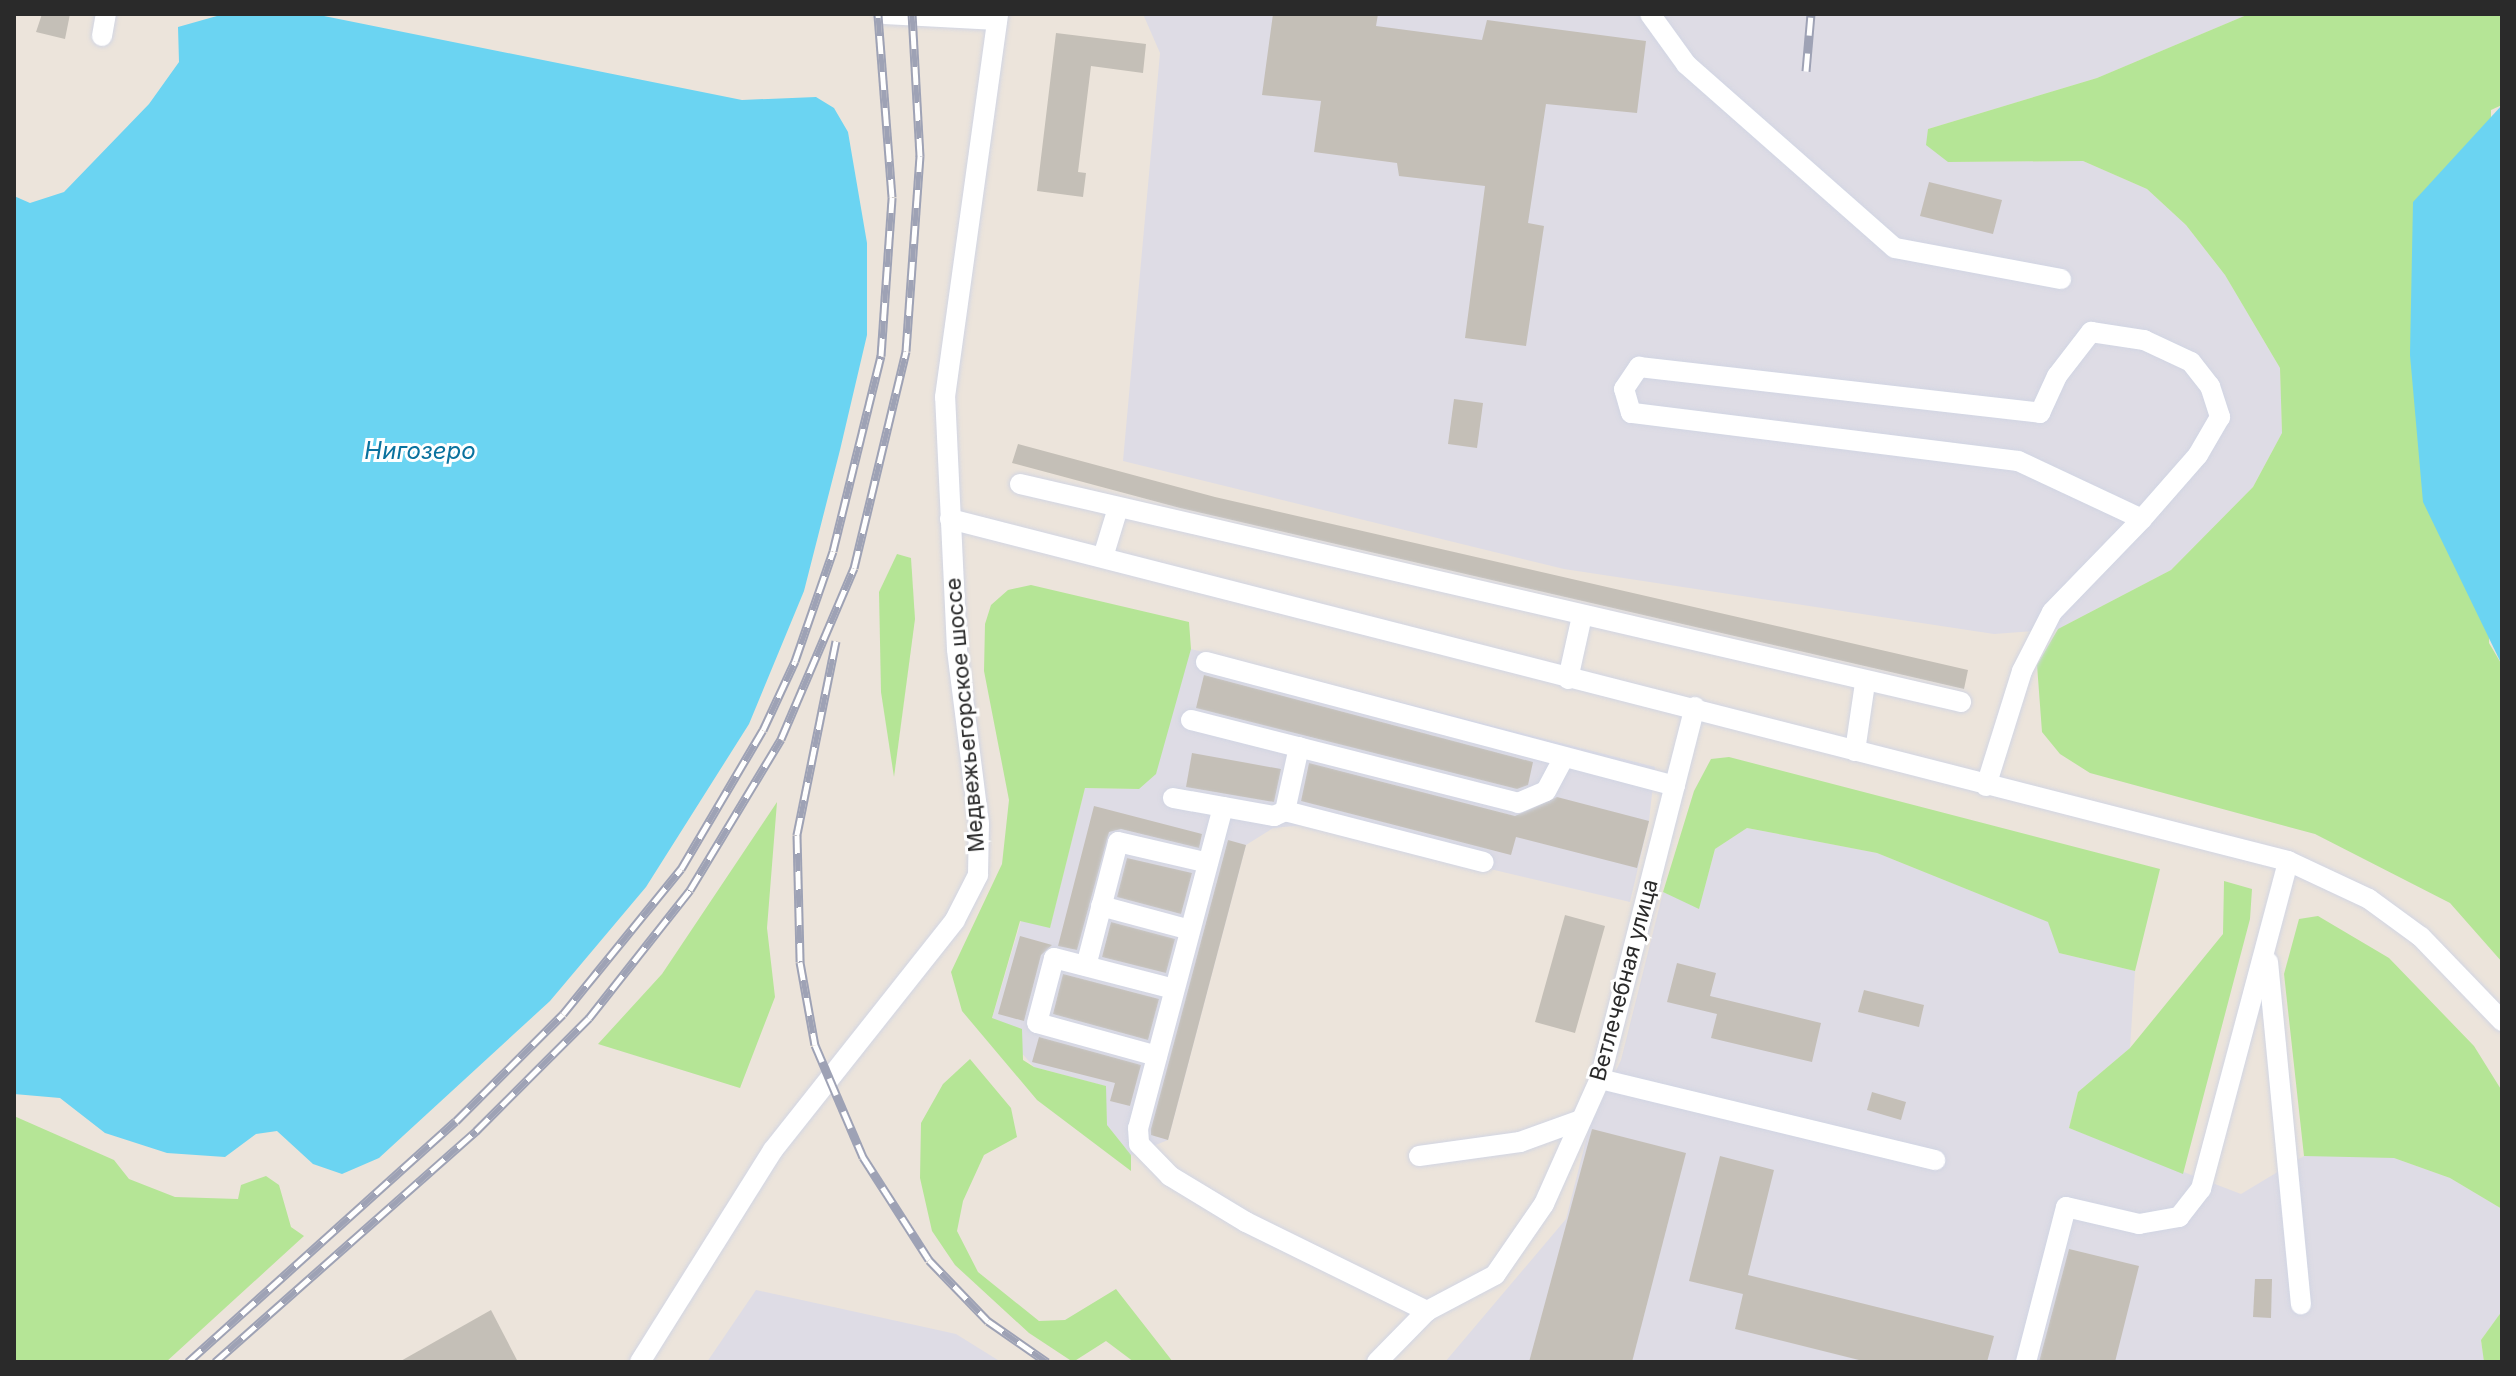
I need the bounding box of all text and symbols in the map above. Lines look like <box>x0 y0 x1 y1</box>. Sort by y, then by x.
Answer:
water label: Нигозеро <box>364 437 476 465</box>
street label: Медвежьегорское шоссе <box>940 577 990 853</box>
street label: Ветлечебная улица <box>1584 876 1664 1084</box>

